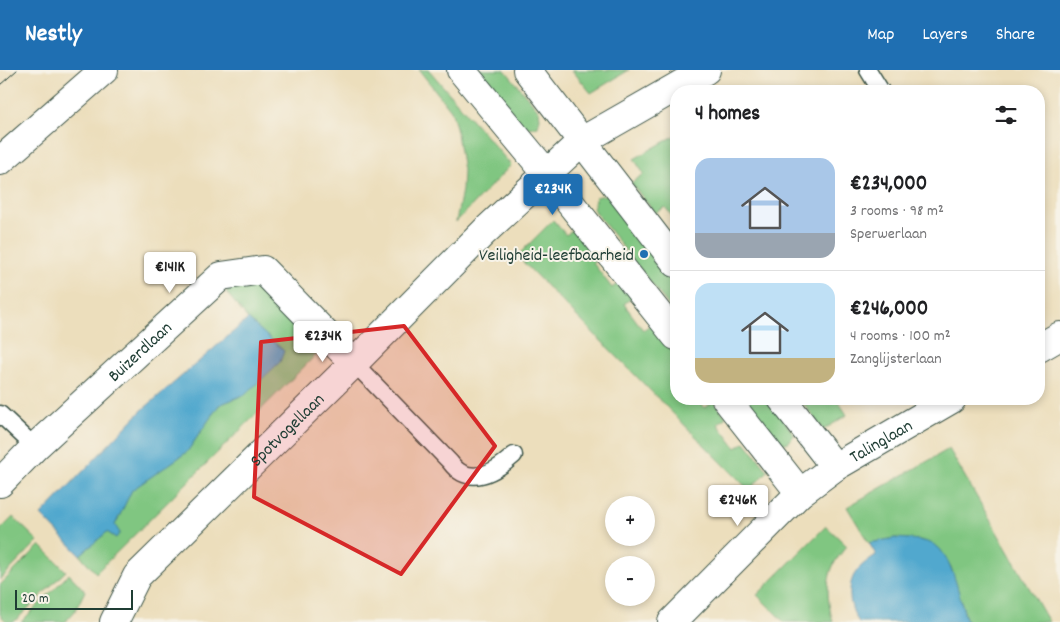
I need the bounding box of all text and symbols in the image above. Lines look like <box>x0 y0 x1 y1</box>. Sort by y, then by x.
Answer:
text: Nestly <box>25 18 82 52</box>
text: Map <box>867 23 894 48</box>
text: Layers <box>922 23 968 48</box>
text: Share <box>996 23 1035 48</box>
text: 4 homes <box>695 100 760 130</box>
icon: filters <box>992 101 1020 129</box>
text: €234,000 <box>850 170 927 200</box>
pin: €234K <box>518 174 588 216</box>
text: €234K <box>534 178 572 201</box>
icon: home <box>735 178 795 238</box>
text: 3 rooms · 98 m² <box>850 200 944 223</box>
text: Sperwerlaan <box>850 223 927 246</box>
place label: Veiligheid-leefbaarheid <box>479 244 634 269</box>
marker: Veiligheid-leefbaarheid <box>638 248 650 260</box>
pin: €141K <box>135 252 205 294</box>
text: €141K <box>155 256 185 279</box>
text: €246,000 <box>850 295 928 325</box>
icon: home <box>735 303 795 363</box>
street label: Buizerdlaan <box>104 317 179 389</box>
pin: €234K <box>288 320 358 363</box>
text: €234K <box>304 325 342 348</box>
text: 4 rooms · 100 m² <box>850 325 951 348</box>
text: Zanglijsterlaan <box>850 348 942 371</box>
street label: Spotvogellaan <box>245 388 331 474</box>
street label: Talinglaan <box>846 415 918 471</box>
pin: €246K <box>703 484 773 527</box>
text: €246K <box>719 489 757 512</box>
map controls <box>605 496 655 606</box>
button: + <box>605 496 655 546</box>
button: − <box>605 556 655 606</box>
scale bar <box>15 587 132 610</box>
text: 20 m <box>22 589 49 609</box>

